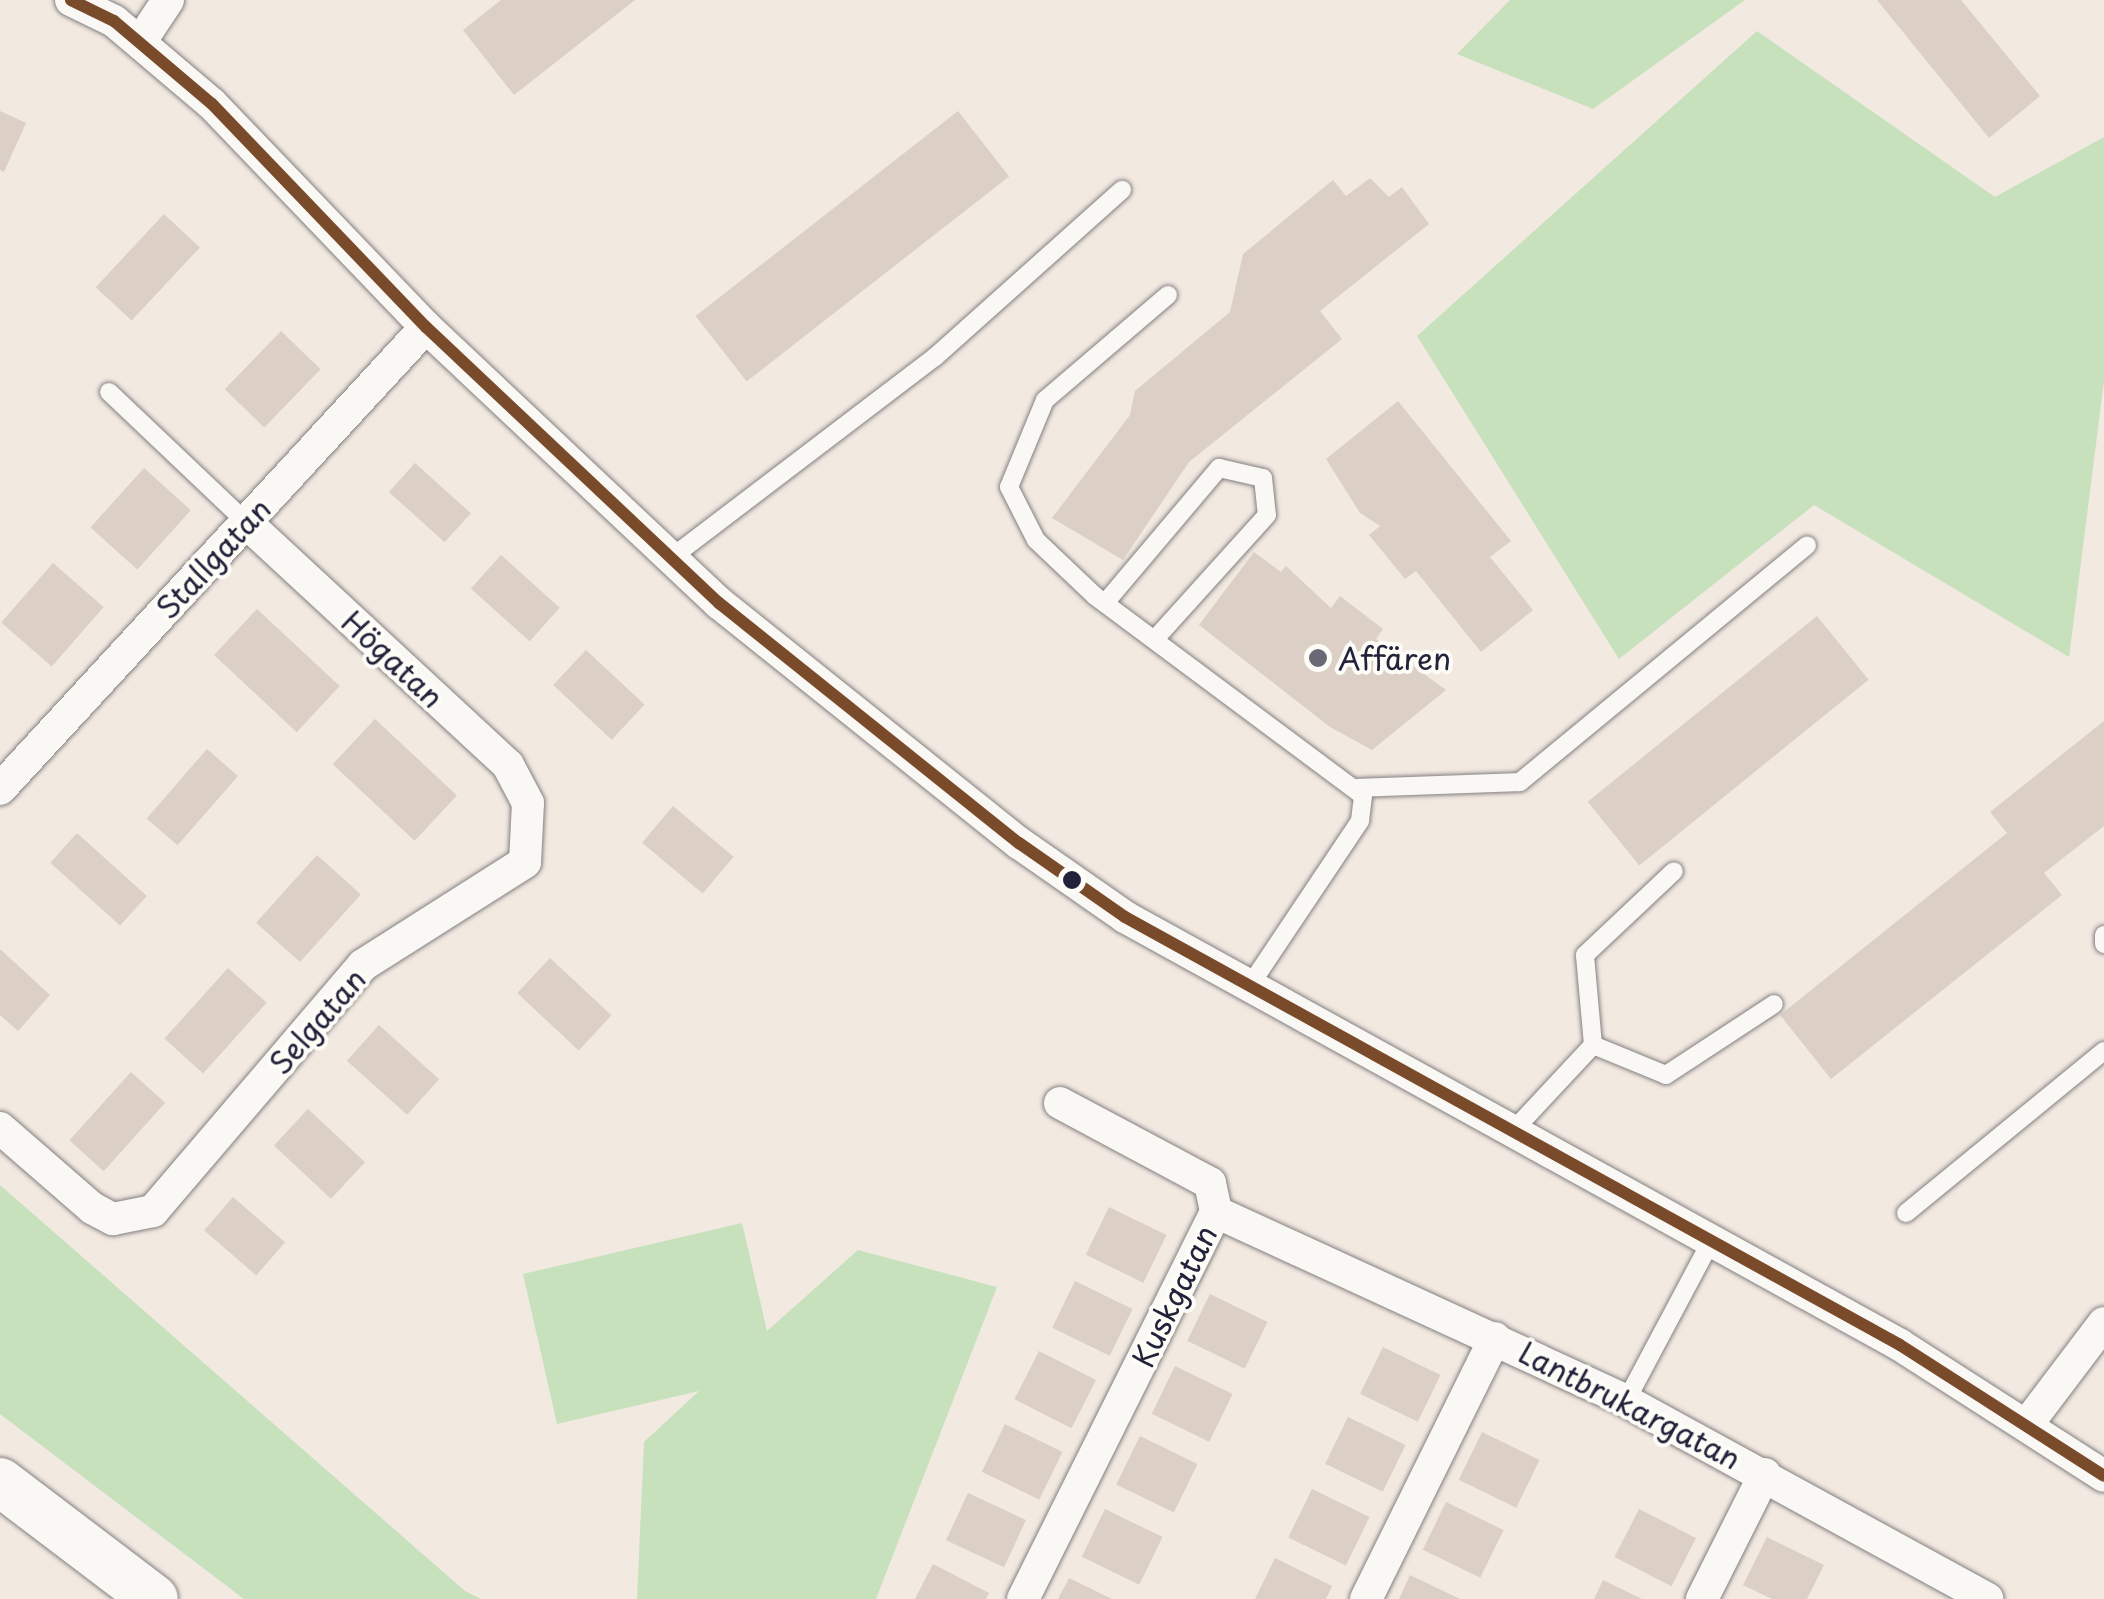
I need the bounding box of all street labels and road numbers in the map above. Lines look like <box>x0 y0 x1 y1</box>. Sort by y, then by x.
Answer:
street label: Stallgatan <box>148 490 278 626</box>
street label: Högatan <box>335 603 451 715</box>
street label: Selgatan <box>261 961 373 1081</box>
street label: Kuskgatan <box>1124 1219 1224 1373</box>
street label: Lantbrukargatan <box>1513 1334 1747 1476</box>

